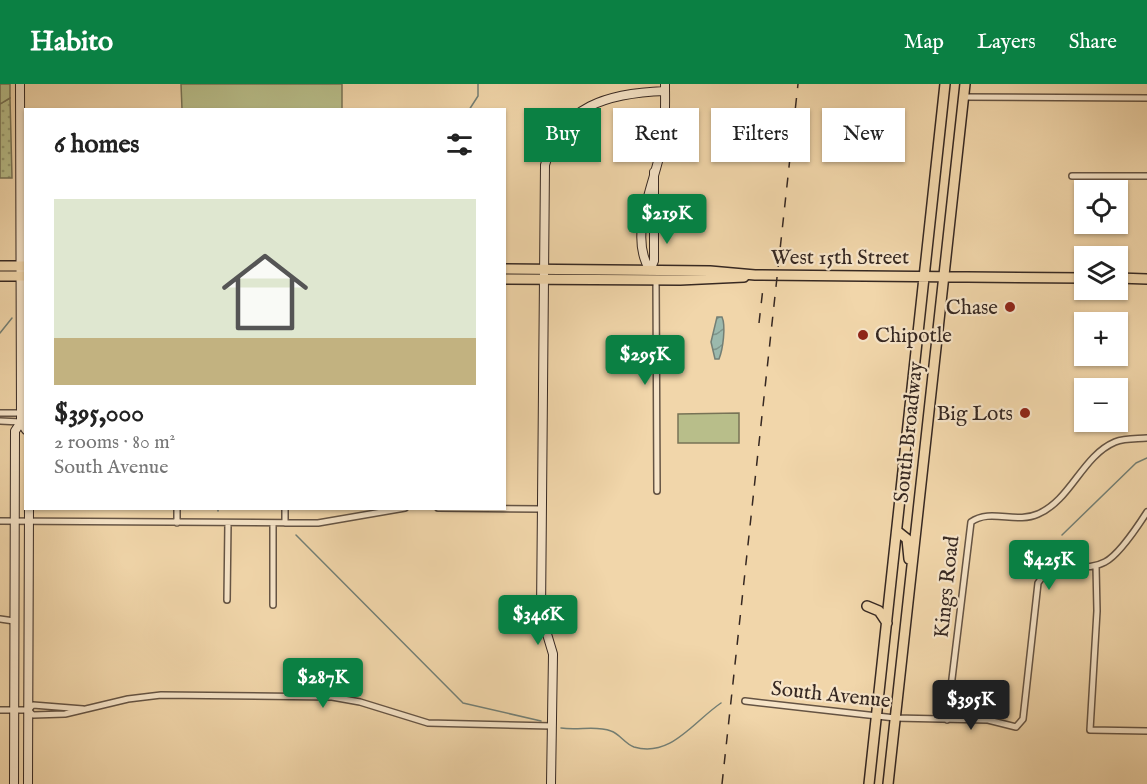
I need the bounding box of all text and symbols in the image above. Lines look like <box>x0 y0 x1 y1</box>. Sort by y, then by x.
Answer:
text: Habito <box>30 25 113 60</box>
text: Map <box>904 29 944 56</box>
text: Layers <box>977 29 1036 56</box>
text: Share <box>1069 29 1117 56</box>
chip: Buy <box>524 108 601 162</box>
chip: Rent <box>613 108 699 162</box>
chip: Filters <box>711 108 810 162</box>
chip: New <box>822 108 905 162</box>
text: 6 homes <box>54 128 139 161</box>
icon: filters <box>443 128 476 161</box>
map controls <box>1074 180 1128 432</box>
button: locate <box>1074 180 1128 234</box>
pin: $219K <box>625 194 709 245</box>
text: $219K <box>641 201 693 226</box>
icon: home <box>211 238 319 346</box>
street label: West 15th Street <box>771 245 909 272</box>
button: layers <box>1074 246 1128 300</box>
place label: Chase <box>946 295 998 322</box>
marker: Chase <box>1003 300 1017 314</box>
button: + <box>1074 312 1128 366</box>
place label: Chipotle <box>875 323 952 350</box>
marker: Chipotle <box>856 328 870 342</box>
pin: $295K <box>603 335 687 386</box>
text: $295K <box>620 342 670 367</box>
street label: South Broadway <box>889 360 930 504</box>
button: − <box>1074 378 1128 432</box>
text: $395,000 <box>54 397 144 430</box>
place label: Big Lots <box>936 401 1013 428</box>
marker: Big Lots <box>1018 406 1032 420</box>
text: 2 rooms · 80 m² <box>54 430 175 455</box>
text: South Avenue <box>54 455 168 480</box>
street label: Kings Road <box>929 534 966 640</box>
pin: $425K <box>1007 540 1091 591</box>
text: $425K <box>1023 547 1075 572</box>
pin: $346K <box>496 595 580 646</box>
text: $346K <box>512 602 564 627</box>
pin: $287K <box>281 658 365 709</box>
text: $287K <box>297 665 349 690</box>
street label: South Avenue <box>770 676 892 715</box>
pin: $395K <box>929 680 1013 731</box>
text: $395K <box>947 687 995 712</box>

